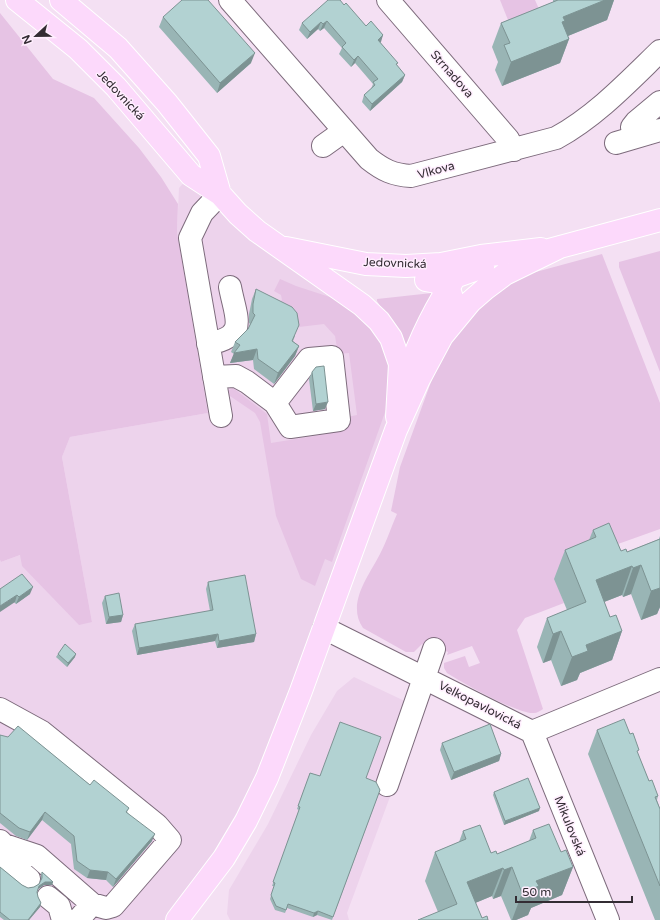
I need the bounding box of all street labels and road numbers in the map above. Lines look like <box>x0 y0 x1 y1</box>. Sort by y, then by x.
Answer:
street label: Strnadova <box>428 47 476 101</box>
street label: Jedovnická <box>94 67 148 123</box>
street label: Vlkova <box>416 158 456 182</box>
street label: Jedovnická <box>363 255 427 271</box>
street label: Velkopavlovická <box>436 678 524 732</box>
street label: Mikulovská <box>552 794 588 858</box>

